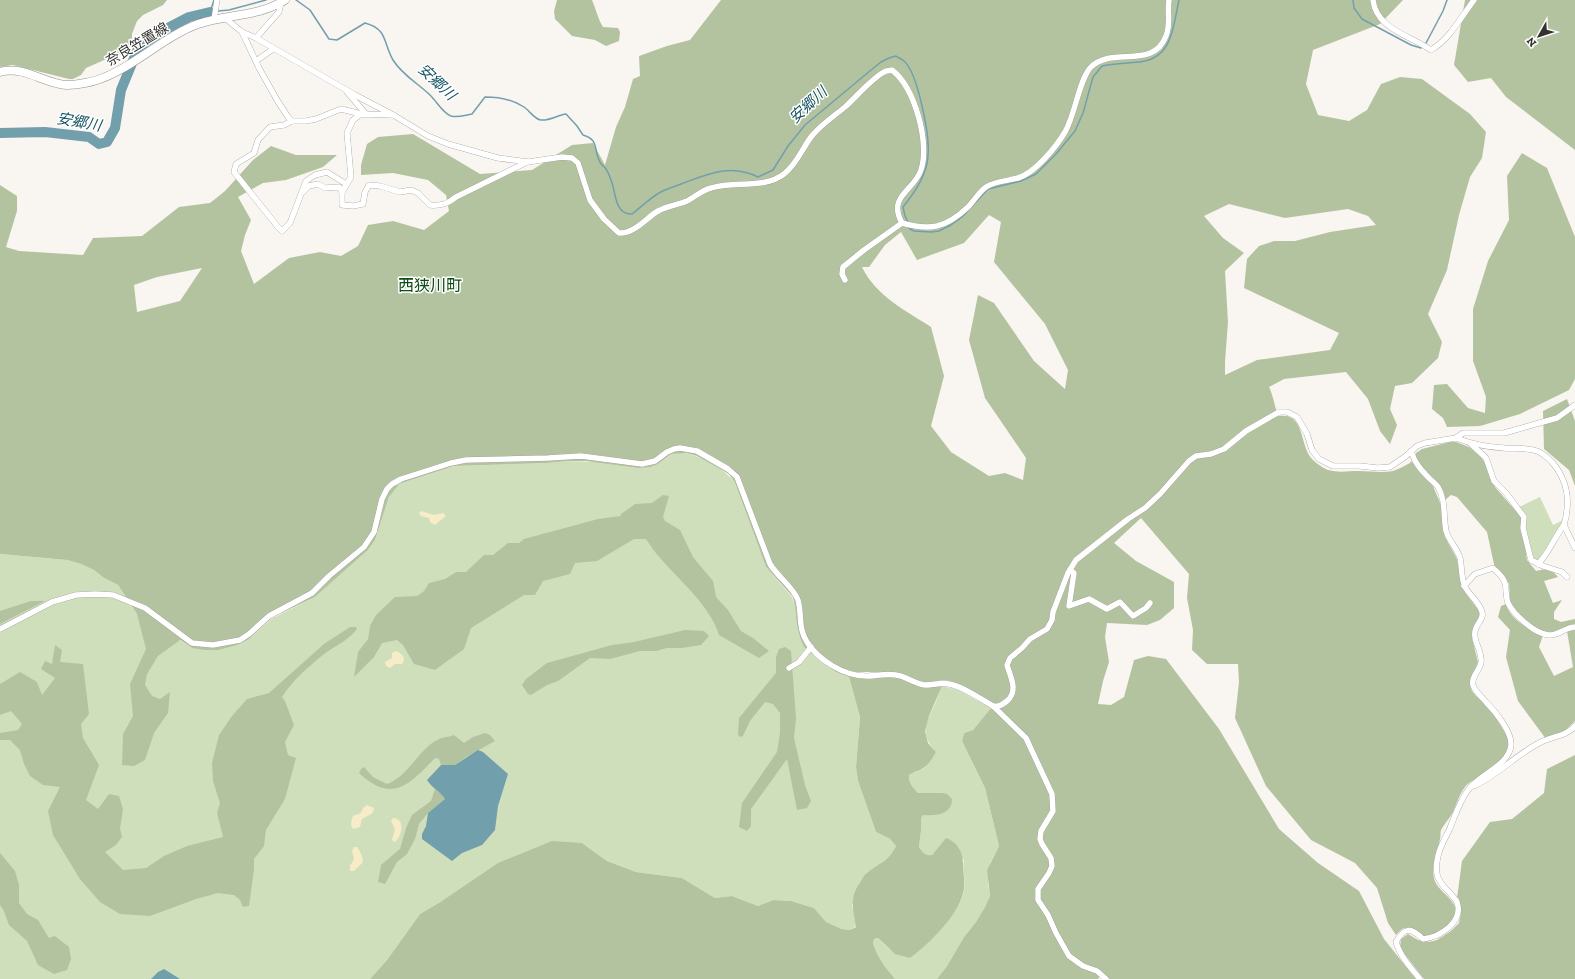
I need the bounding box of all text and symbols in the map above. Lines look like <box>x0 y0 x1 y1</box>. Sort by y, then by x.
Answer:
north arrow <box>1519 16 1559 56</box>
street label: 奈良笠置線 <box>103 19 172 70</box>
text: N <box>1524 34 1539 49</box>
water label: 安郷川 <box>414 60 461 105</box>
water label: 安郷川 <box>785 82 832 127</box>
water label: 安郷川 <box>55 109 105 135</box>
district label: 西狭川町 <box>398 276 462 295</box>

